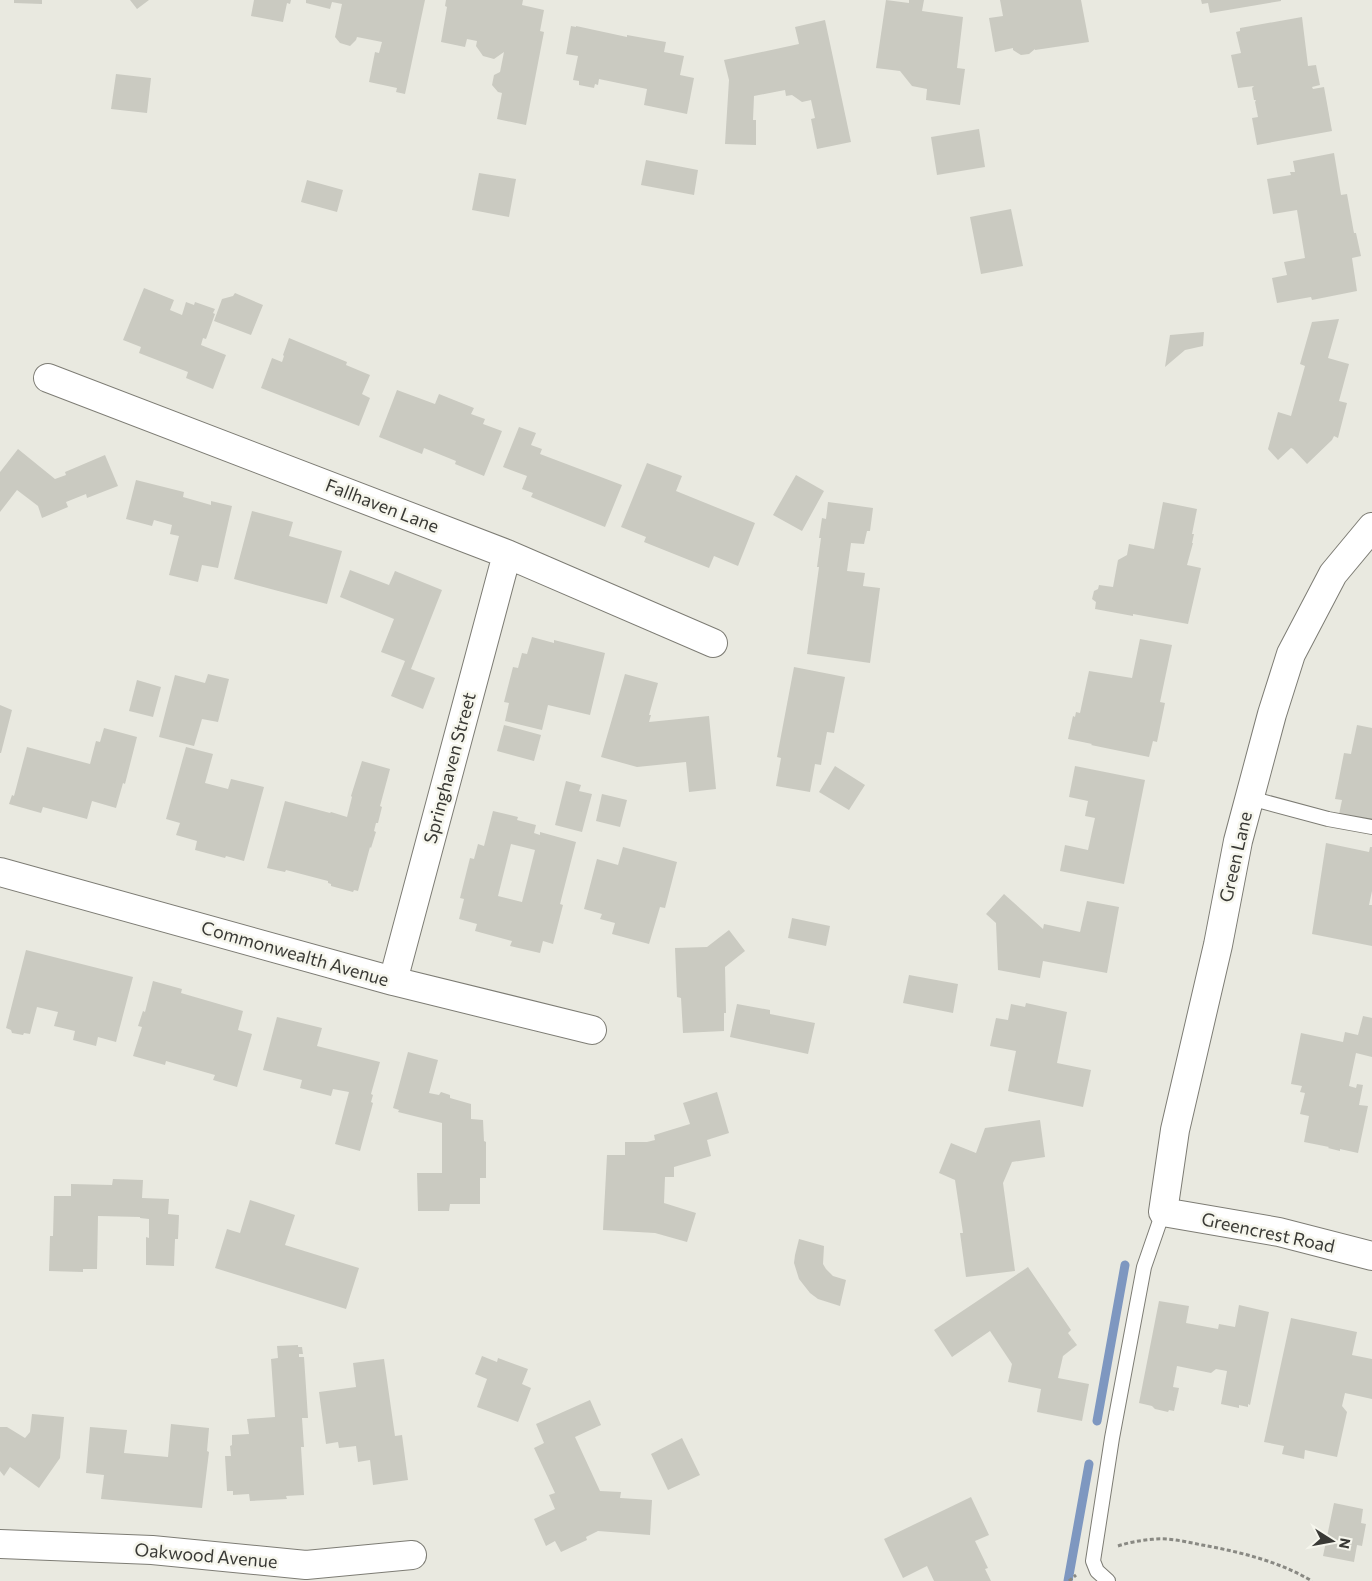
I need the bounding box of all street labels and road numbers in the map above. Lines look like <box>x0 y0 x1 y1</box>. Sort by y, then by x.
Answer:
street label: Fallhaven Lane <box>323 473 442 537</box>
street label: Springhaven Street <box>418 690 480 846</box>
street label: Green Lane <box>1214 809 1256 904</box>
street label: Commonwealth Avenue <box>199 916 392 990</box>
street label: Greencrest Road <box>1200 1207 1337 1257</box>
street label: Oakwood Avenue <box>134 1538 278 1572</box>

